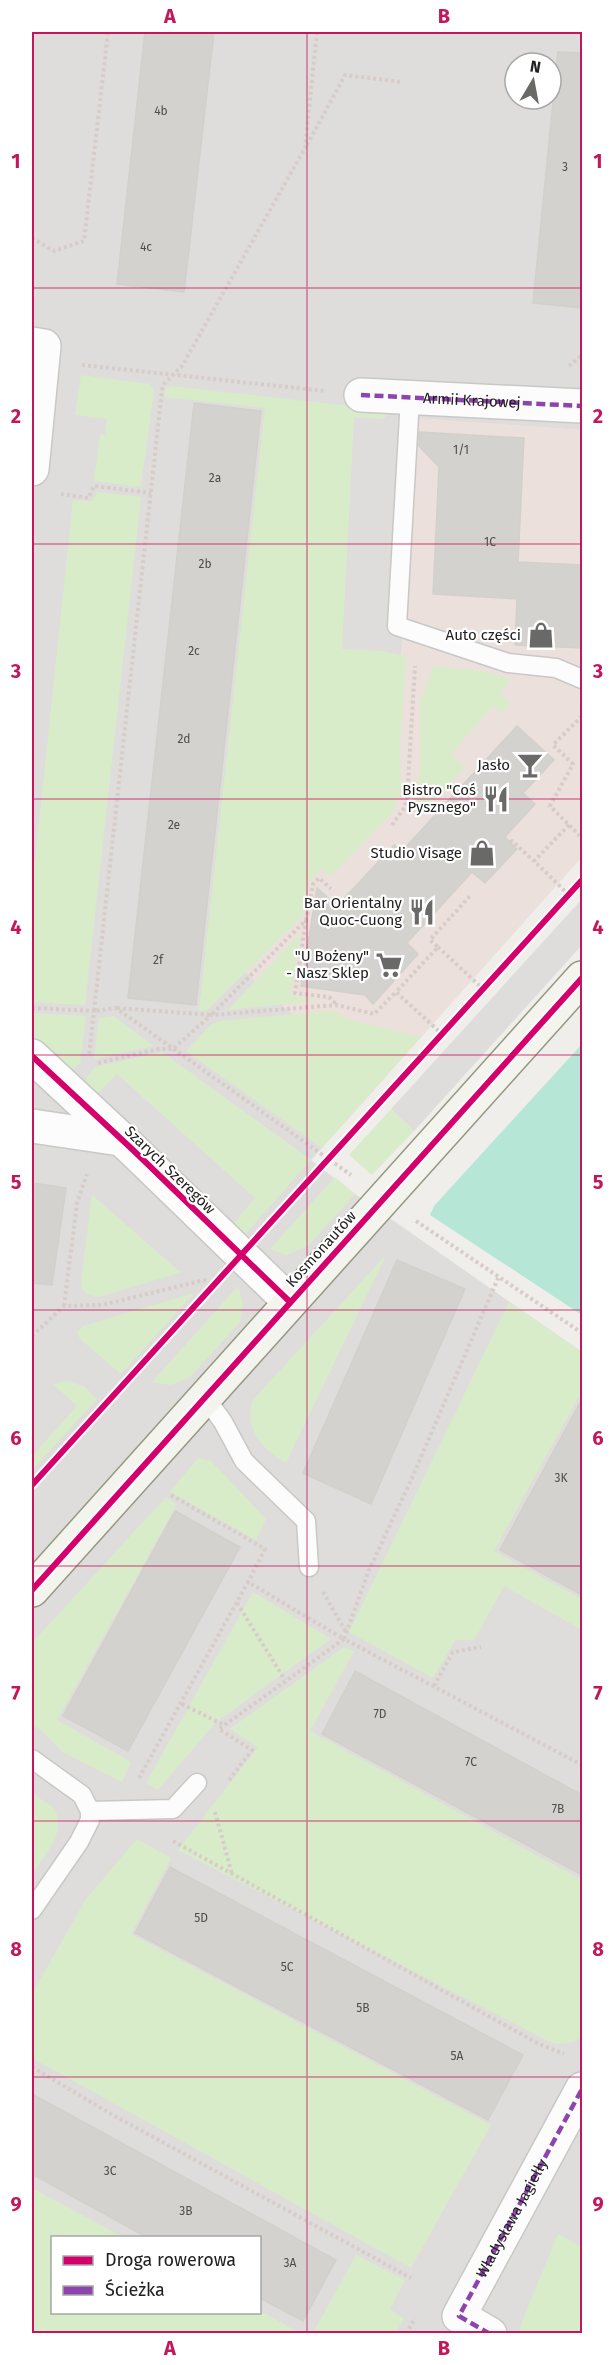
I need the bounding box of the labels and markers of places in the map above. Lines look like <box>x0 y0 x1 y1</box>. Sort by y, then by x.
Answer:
shop icon: Auto części <box>526 620 556 650</box>
place label: Auto części <box>446 626 521 644</box>
bar icon: Jasło <box>515 750 545 780</box>
place label: Jasło <box>477 756 510 774</box>
place label: Bistro "Coś Pysznego" <box>402 781 476 816</box>
restaurant icon: Bistro "Coś Pysznego" <box>481 784 511 814</box>
shop icon: Studio Visage <box>467 838 497 868</box>
place label: Studio Visage <box>371 844 462 862</box>
place label: Bar Orientalny Quoc-Cuong <box>304 894 403 929</box>
restaurant icon: Bar Orientalny Quoc-Cuong <box>407 897 437 927</box>
place label: "U Bożeny" - Nasz Sklep <box>286 947 369 982</box>
supermarket icon: "U Bożeny" - Nasz Sklep <box>374 950 404 980</box>

